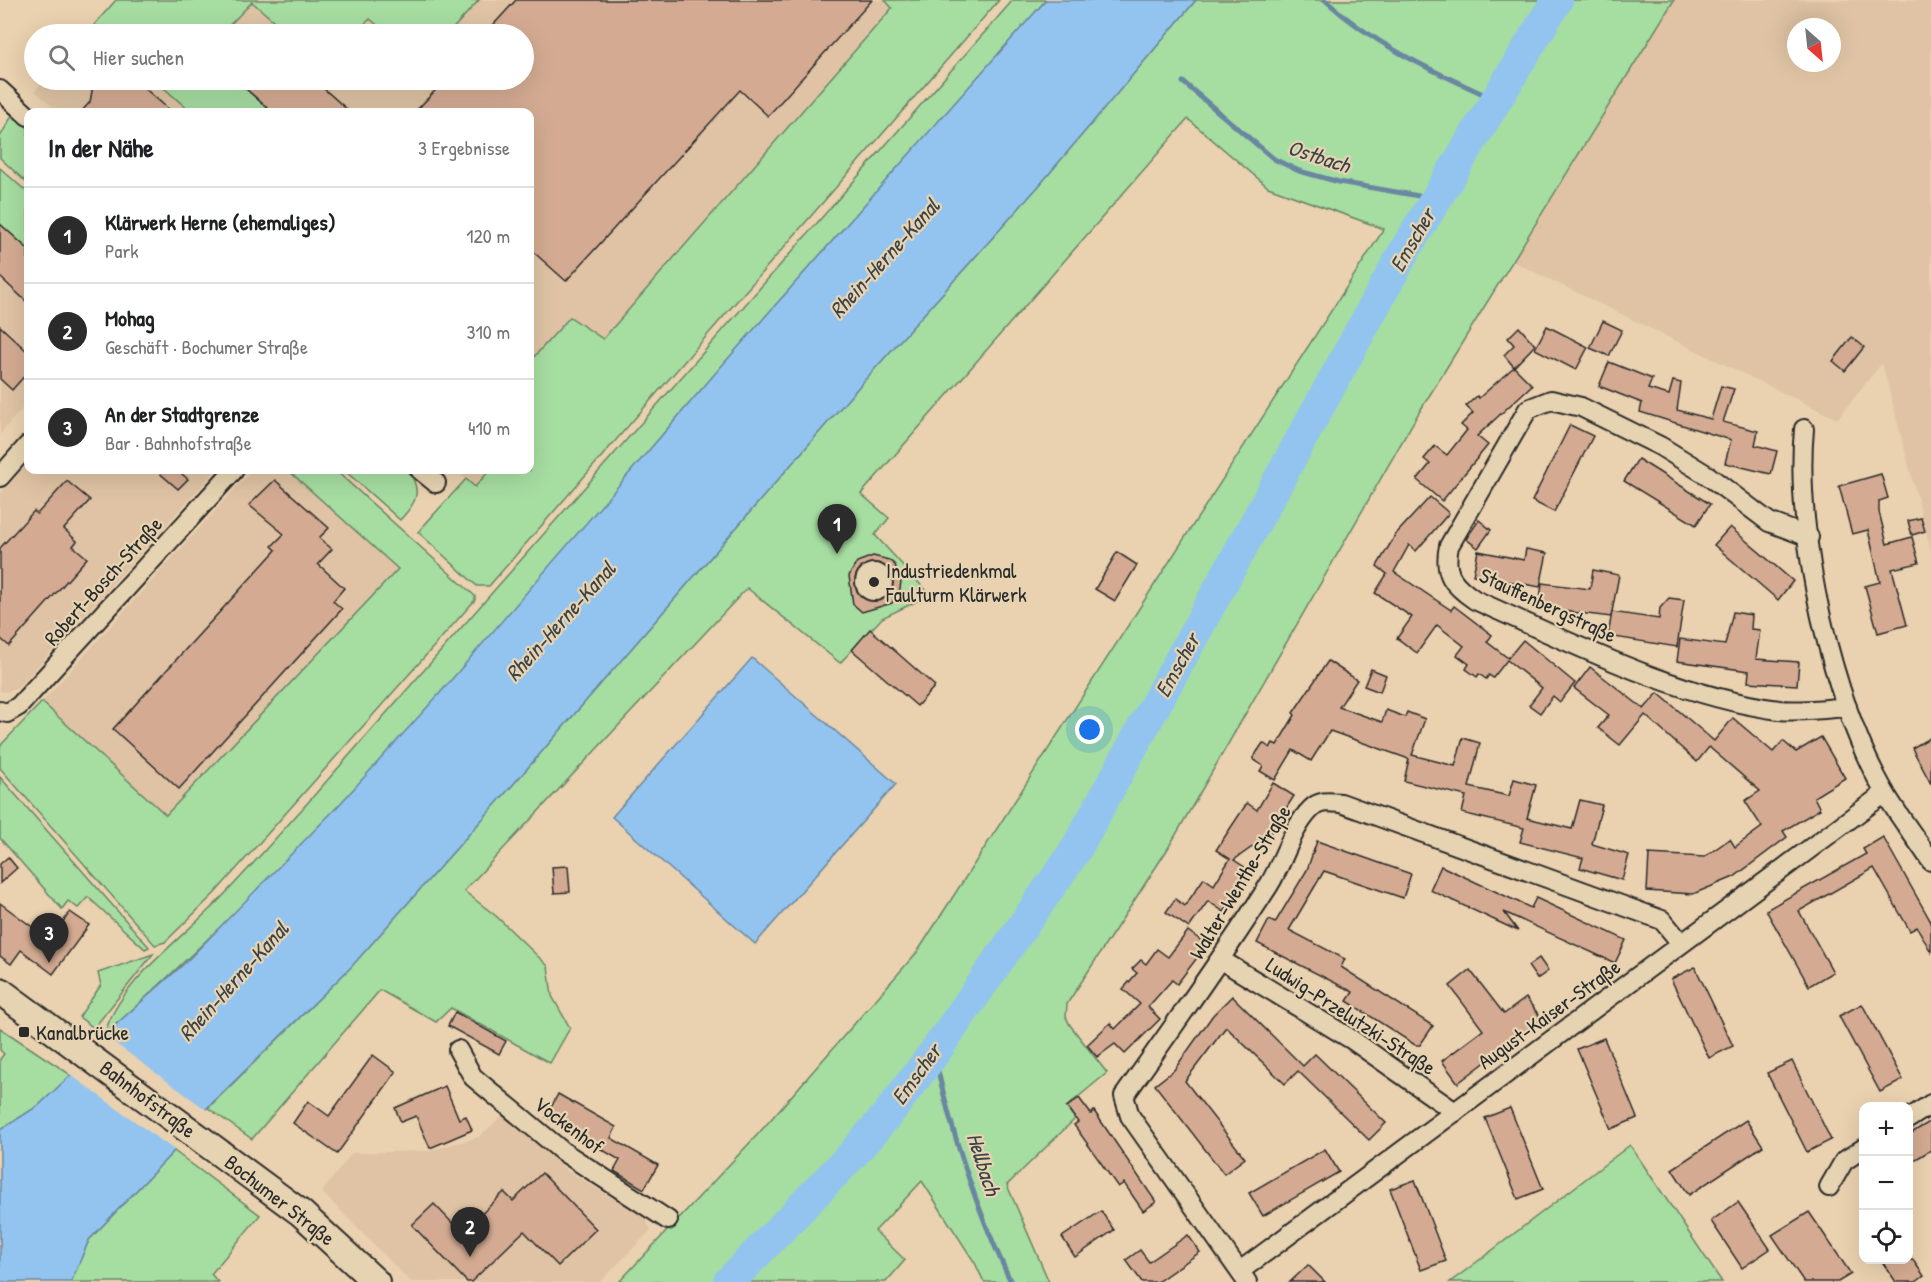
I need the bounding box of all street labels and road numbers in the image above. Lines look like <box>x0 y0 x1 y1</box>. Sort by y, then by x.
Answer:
street label: Robert-Bosch-Straße <box>37 510 169 652</box>
street label: Stauffenbergstraße <box>1475 561 1621 649</box>
street label: Walter-Wenthe-Straße <box>1182 799 1298 965</box>
street label: Ludwig-Przelutzki-Straße <box>1261 950 1441 1082</box>
street label: August-Kaiser-Straße <box>1472 952 1626 1076</box>
street label: Bahnhofstraße <box>94 1053 202 1145</box>
street label: Vockenhof <box>528 1089 610 1161</box>
street label: Bochumer Straße <box>219 1148 341 1252</box>

